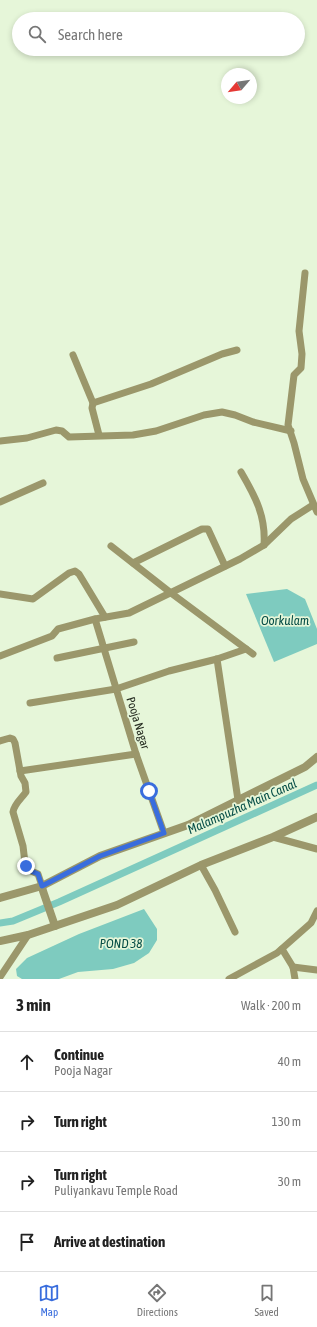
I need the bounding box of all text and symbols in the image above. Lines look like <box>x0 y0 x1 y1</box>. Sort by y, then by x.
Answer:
search box <box>12 12 305 56</box>
icon: search <box>26 23 48 45</box>
text: Search here <box>58 26 123 43</box>
north arrow <box>221 68 257 104</box>
water label: Oorkulam <box>261 613 310 628</box>
street label: Pooja Nagar <box>123 695 153 751</box>
water label: Malampuzha Main Canal <box>185 776 299 837</box>
route start <box>140 782 158 800</box>
route end <box>17 857 35 875</box>
water label: POND 38 <box>100 936 142 951</box>
text: 3 min <box>16 995 51 1015</box>
text: Walk · 200 m <box>241 998 301 1013</box>
text: Continue <box>54 1046 104 1063</box>
icon: ahead <box>16 1051 38 1073</box>
text: 40 m <box>278 1054 301 1069</box>
text: Pooja Nagar <box>54 1063 112 1078</box>
icon: right <box>16 1111 38 1133</box>
text: Turn right <box>54 1113 107 1130</box>
text: 130 m <box>272 1114 301 1129</box>
text: Turn right <box>54 1166 107 1183</box>
icon: right <box>16 1171 38 1193</box>
text: 30 m <box>278 1174 301 1189</box>
text: Puliyankavu Temple Road <box>54 1183 178 1198</box>
icon: arrive <box>16 1231 38 1253</box>
text: Arrive at destination <box>54 1233 165 1250</box>
tab: Map <box>38 1282 60 1318</box>
tab: Directions <box>137 1282 178 1318</box>
tab: Saved <box>254 1282 279 1318</box>

